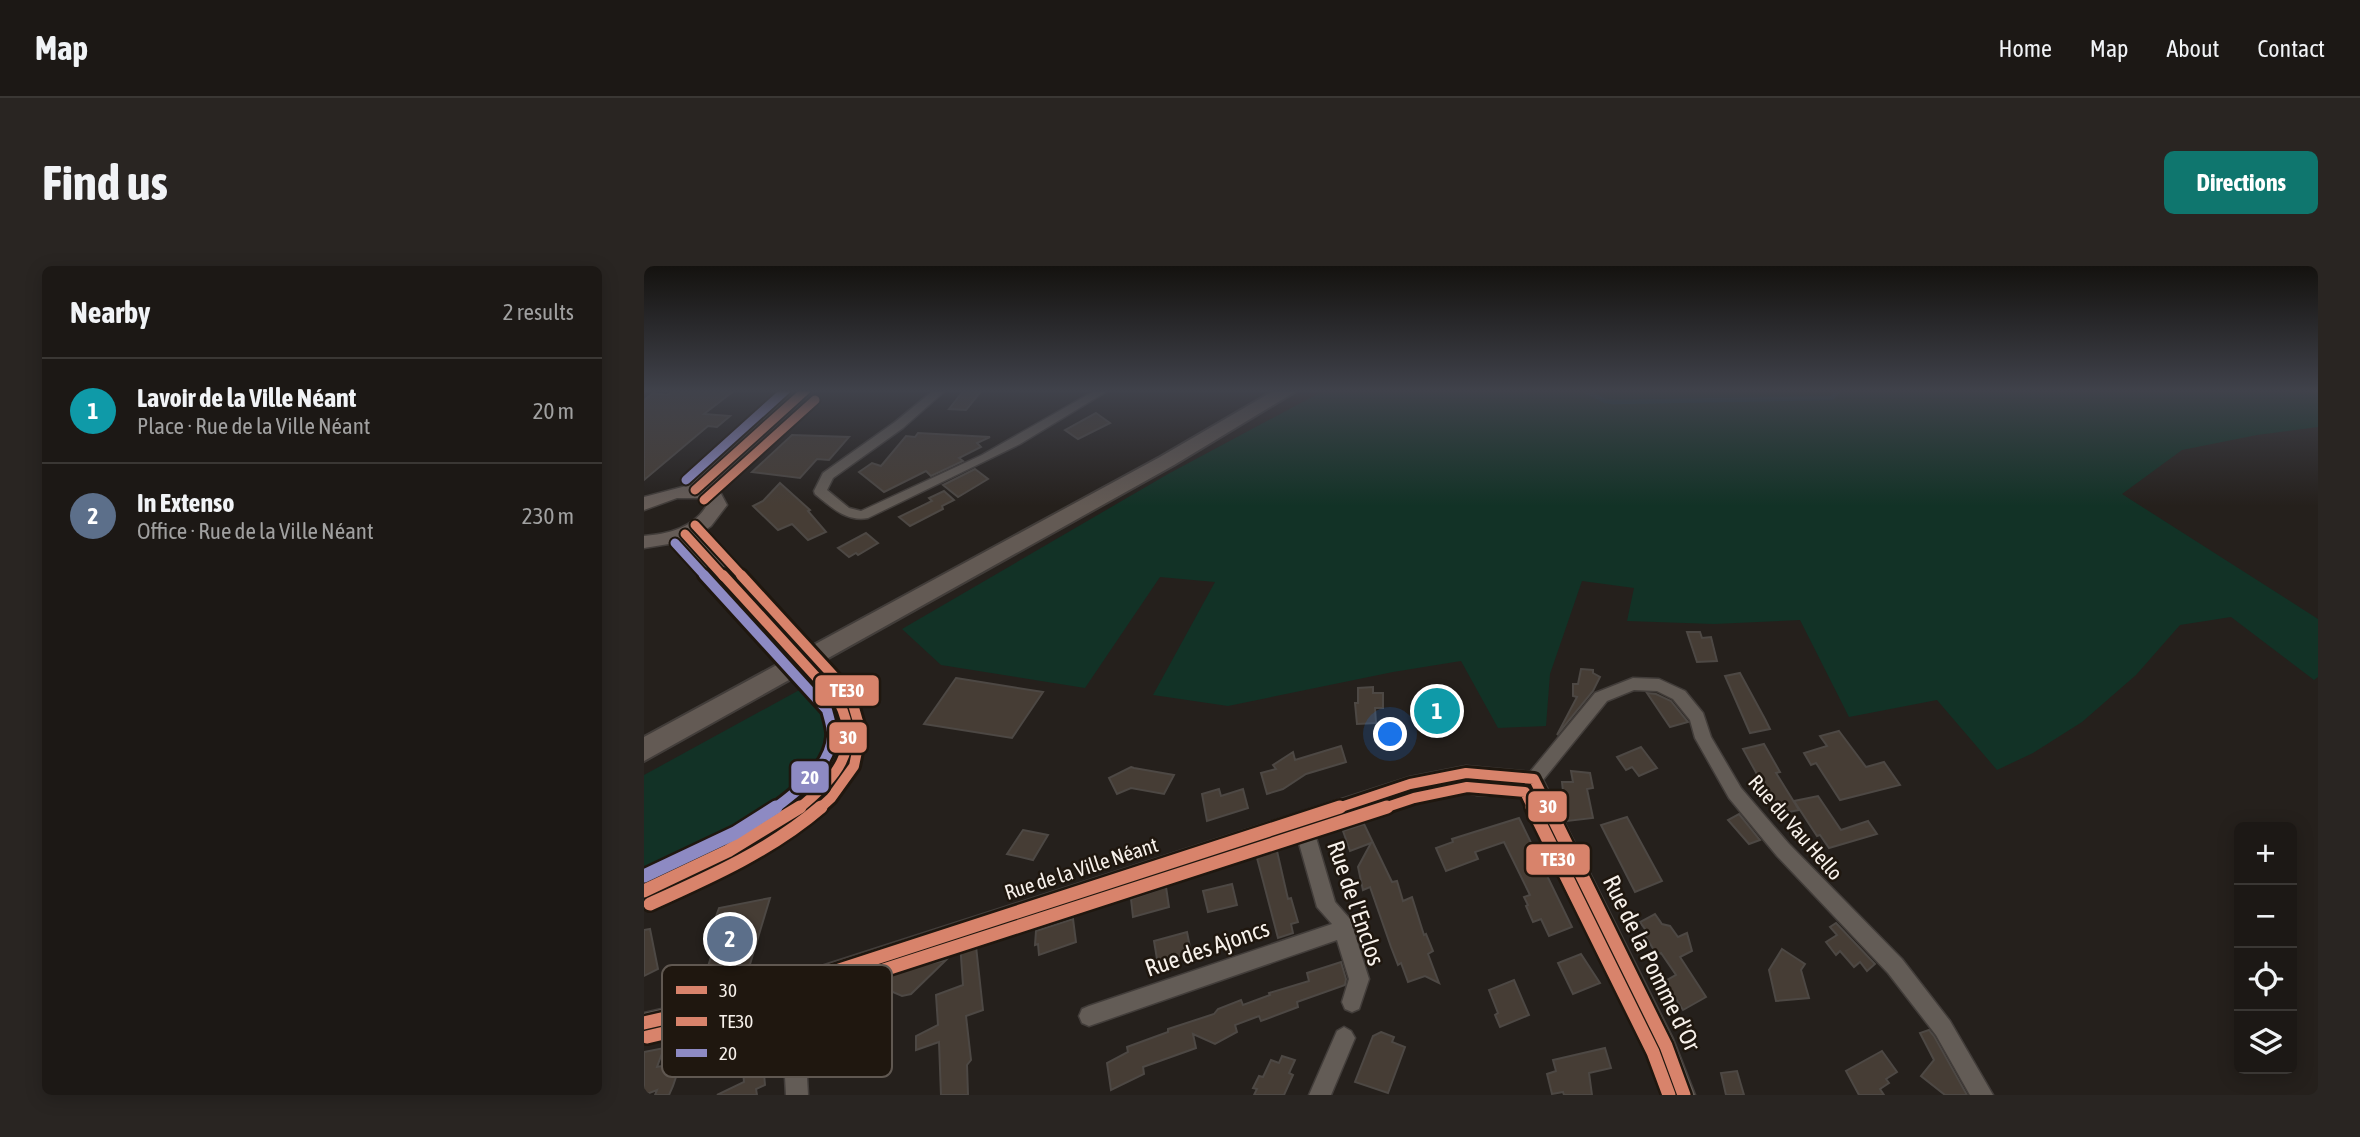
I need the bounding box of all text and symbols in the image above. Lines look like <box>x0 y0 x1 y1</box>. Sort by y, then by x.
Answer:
text: Map <box>35 29 88 67</box>
text: Home <box>1998 35 2052 62</box>
text: Map <box>2090 35 2128 62</box>
text: About <box>2166 35 2219 62</box>
text: Contact <box>2257 35 2325 62</box>
button: Directions <box>2164 151 2318 214</box>
text: Find us <box>42 154 168 210</box>
text: Nearby <box>70 295 150 329</box>
text: 2 results <box>503 299 574 325</box>
text: Lavoir de la Ville Néant <box>137 383 356 413</box>
text: 1 <box>88 398 98 424</box>
text: 20 m <box>533 398 574 424</box>
text: Place · Rue de la Ville Néant <box>137 413 370 439</box>
text: In Extenso <box>137 488 234 518</box>
text: 2 <box>88 503 98 529</box>
text: 230 m <box>522 503 574 529</box>
text: Office · Rue de la Ville Néant <box>137 518 374 544</box>
line badge: TE30 <box>814 674 880 707</box>
text: TE30 <box>830 679 864 701</box>
pin: 1 <box>1414 685 1460 737</box>
your location <box>1373 717 1407 751</box>
line badge: 30 <box>828 721 868 754</box>
text: 30 <box>839 726 857 748</box>
line badge: 20 <box>790 760 830 794</box>
text: 20 <box>801 766 819 788</box>
street label: Rue du Vau Hello <box>1744 770 1848 884</box>
line badge: 30 <box>1527 790 1568 823</box>
text: 30 <box>1539 795 1557 817</box>
map controls <box>2234 822 2297 1074</box>
button: + <box>2234 822 2297 885</box>
street label: Rue de la Ville Néant <box>1001 832 1161 904</box>
street label: Rue de l'Enclos <box>1322 837 1390 969</box>
line badge: TE30 <box>1525 843 1591 876</box>
text: TE30 <box>1541 848 1575 870</box>
street label: Rue de la Pomme d'Or <box>1598 871 1707 1056</box>
button: − <box>2234 885 2297 948</box>
pin: 2 <box>707 913 753 965</box>
street label: Rue des Ajoncs <box>1141 914 1273 982</box>
button: locate <box>2234 948 2297 1011</box>
legend <box>662 965 892 1077</box>
text: 30 <box>719 979 737 1001</box>
text: TE30 <box>719 1010 753 1032</box>
button: layers <box>2234 1011 2297 1074</box>
text: 20 <box>719 1042 737 1064</box>

